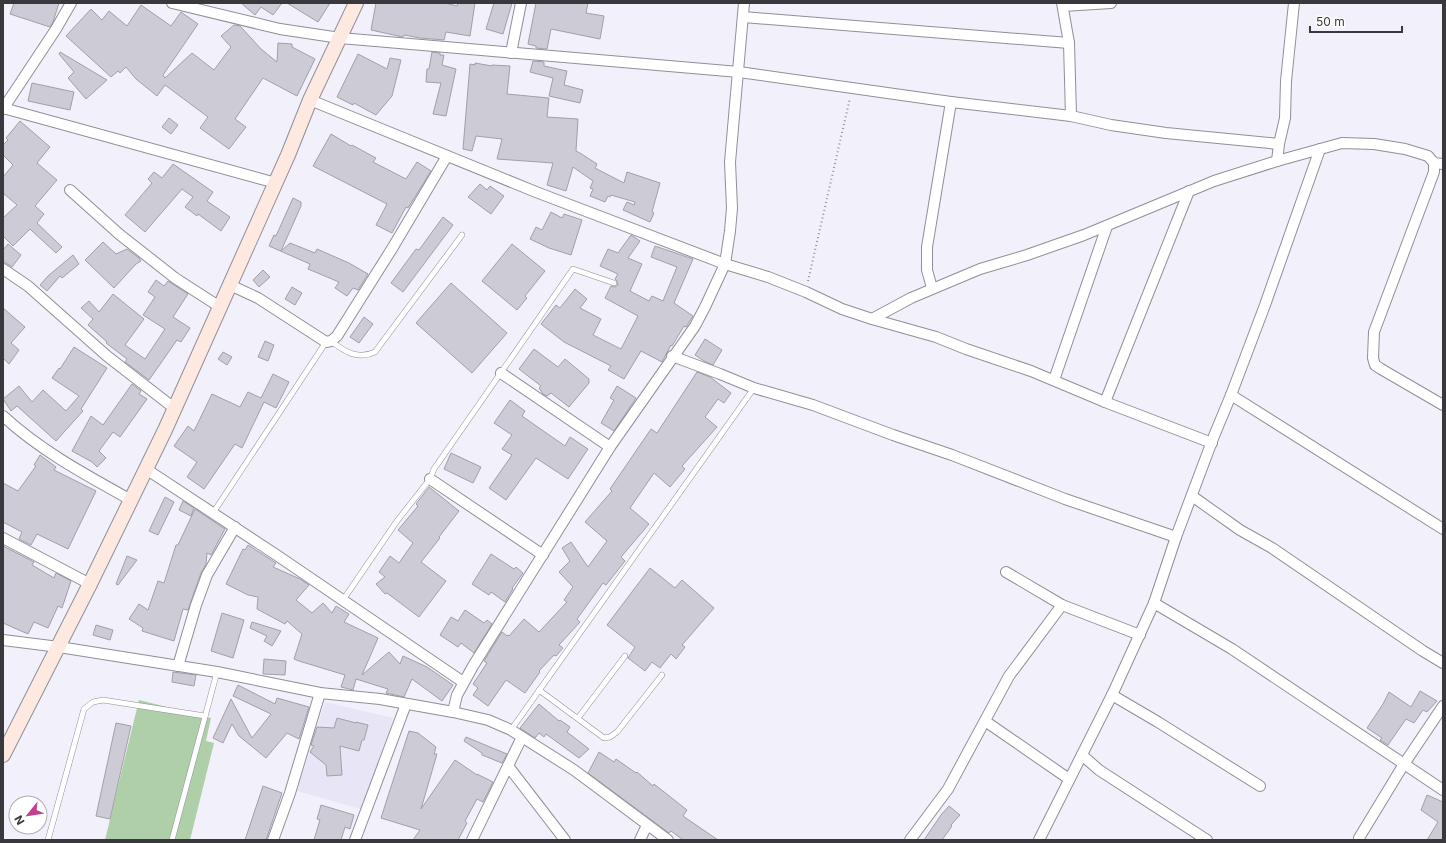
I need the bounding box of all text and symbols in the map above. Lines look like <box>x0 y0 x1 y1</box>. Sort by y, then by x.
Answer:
scale bar <box>1310 8 1402 34</box>
text: 50 m <box>1316 14 1345 29</box>
north arrow <box>8 795 48 835</box>
text: N <box>11 813 27 827</box>

